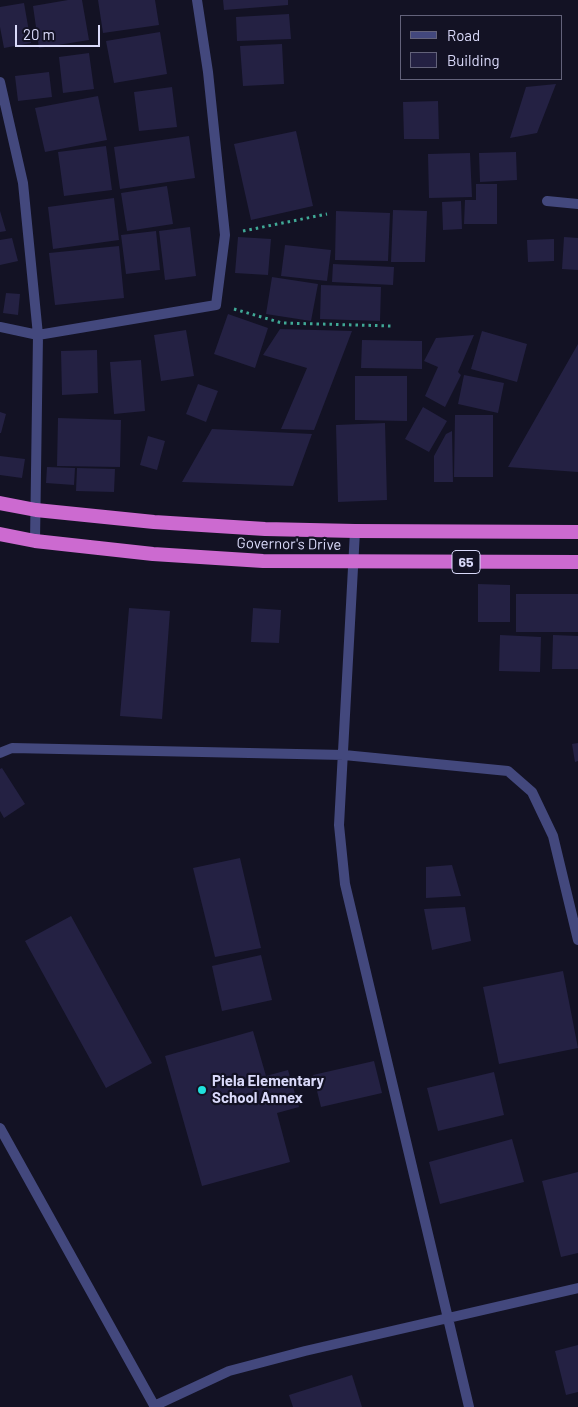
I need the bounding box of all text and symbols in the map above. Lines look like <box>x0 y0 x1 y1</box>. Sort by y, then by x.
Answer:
scale bar <box>18 15 102 47</box>
legend <box>400 15 563 80</box>
text: 20 m <box>23 25 55 43</box>
text: Road <box>447 26 480 44</box>
text: Building <box>447 51 500 69</box>
street label: Governor's Drive <box>237 534 341 554</box>
road number: 65 <box>452 550 480 574</box>
place label: Piela Elementary School Annex <box>212 1072 324 1107</box>
marker: Piela Elementary School Annex <box>196 1084 208 1096</box>

